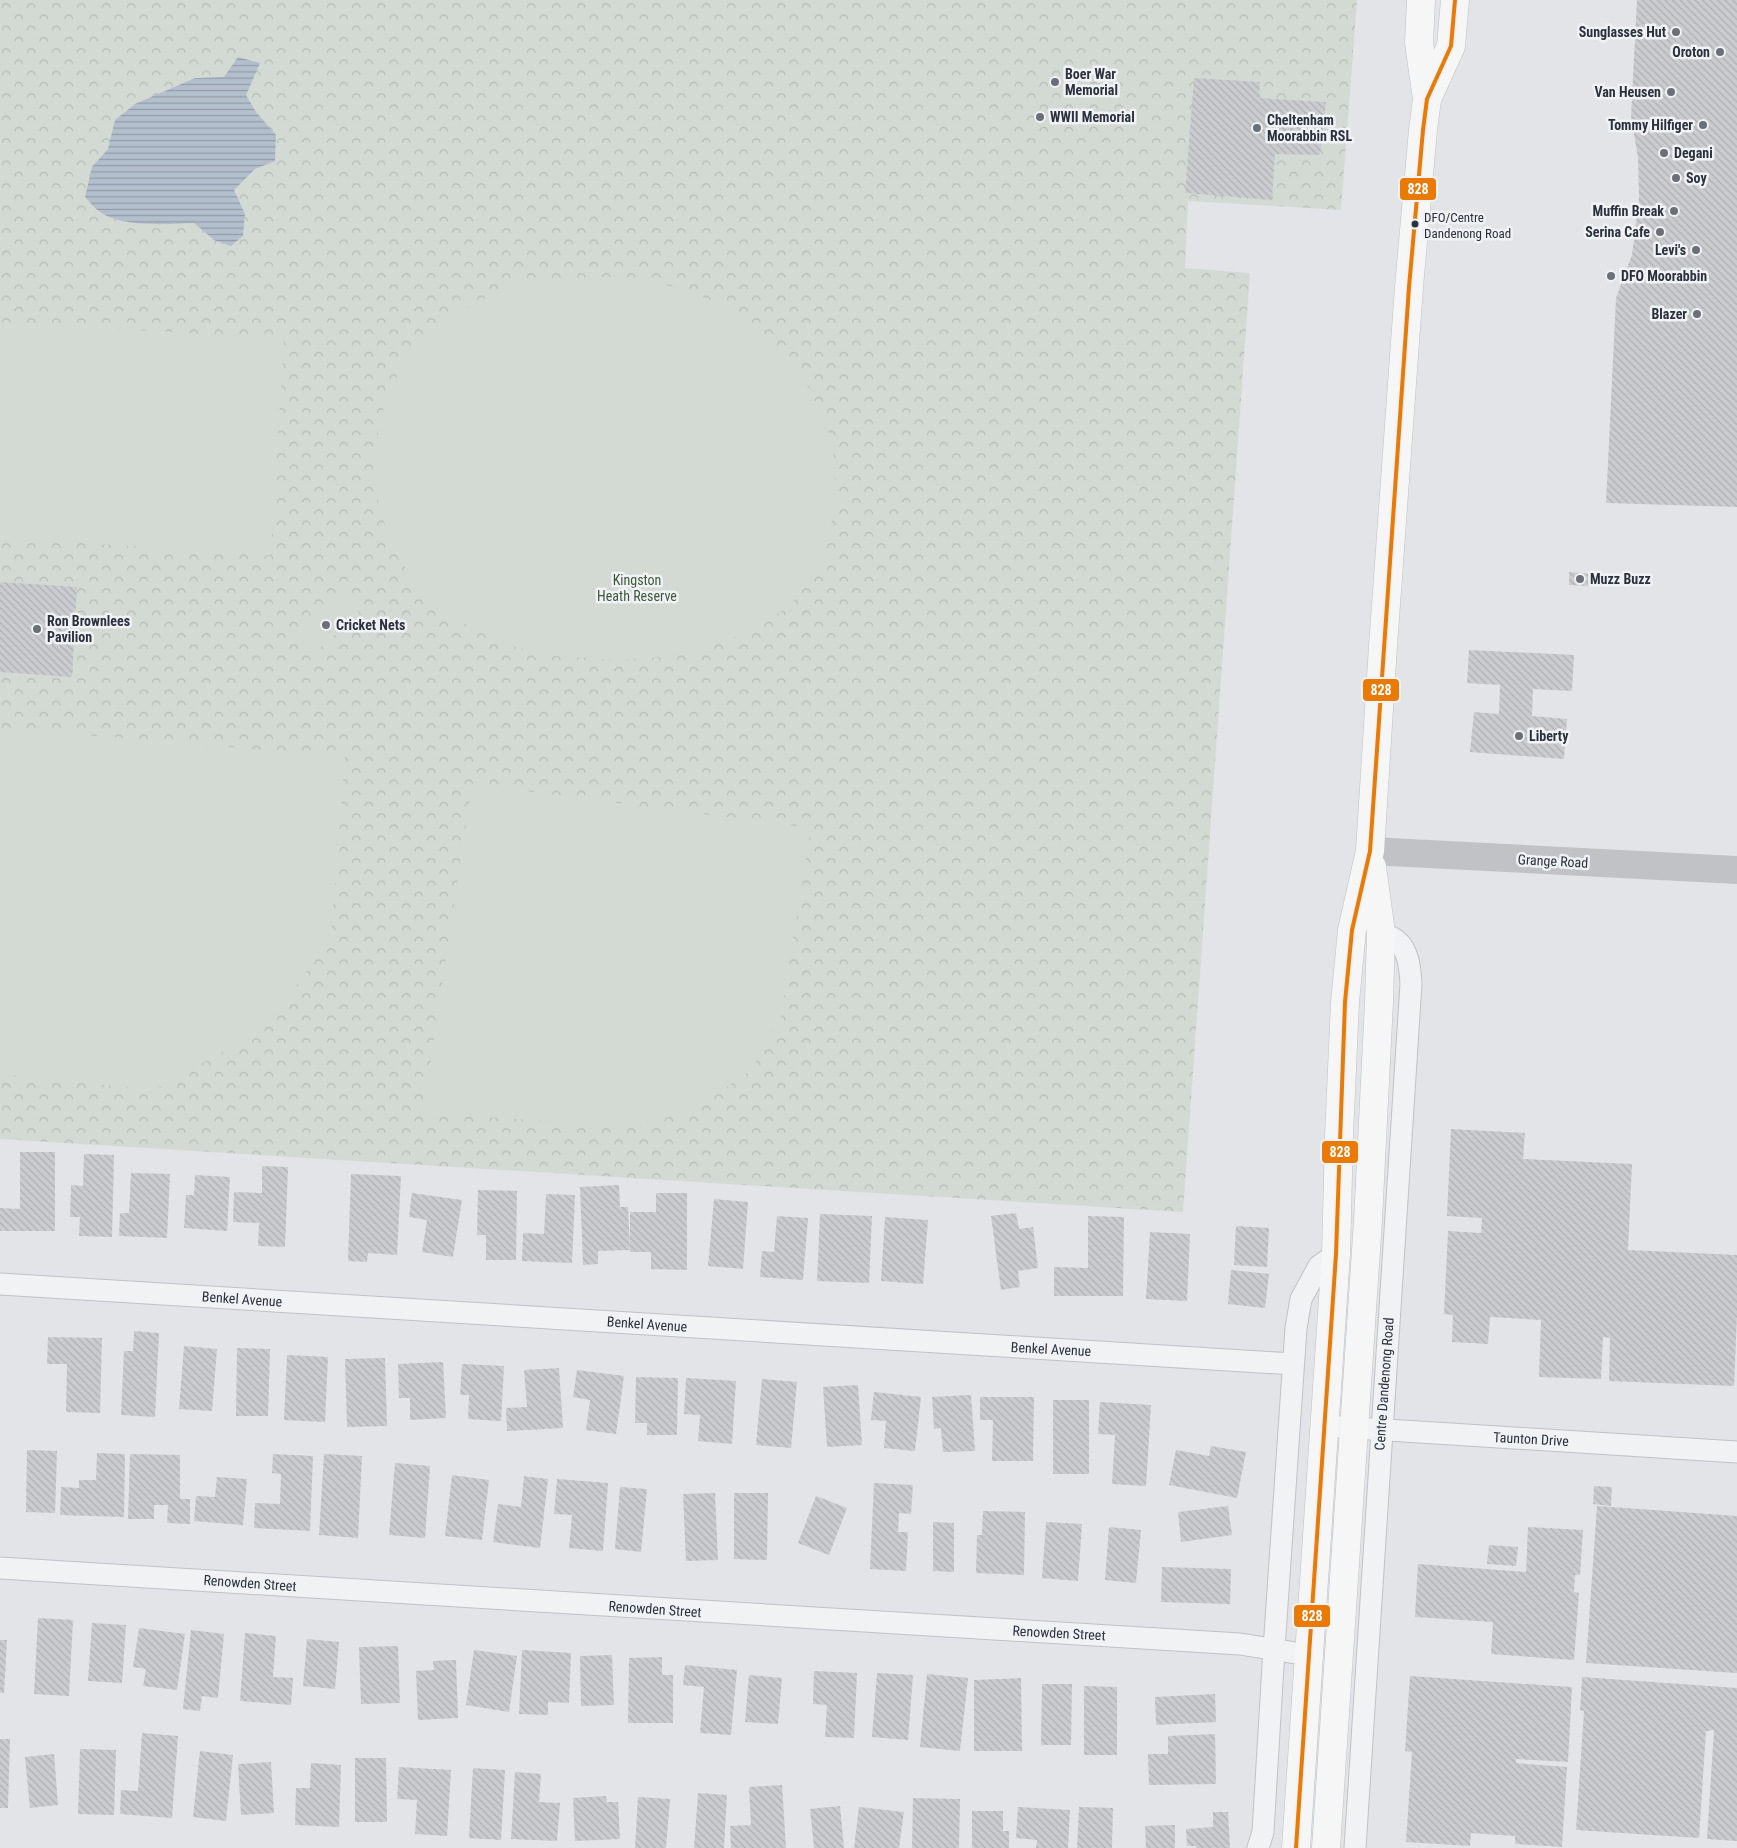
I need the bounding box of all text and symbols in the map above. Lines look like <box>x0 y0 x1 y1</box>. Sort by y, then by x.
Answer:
place label: Sunglasses Hut <box>1579 24 1666 40</box>
marker: Sunglasses Hut <box>1670 26 1682 38</box>
place label: Oroton <box>1672 44 1710 60</box>
marker: Oroton <box>1714 46 1726 58</box>
place label: Boer War Memorial <box>1065 66 1118 98</box>
marker: Boer War Memorial <box>1049 76 1061 88</box>
place label: Van Heusen <box>1594 84 1661 100</box>
marker: Van Heusen <box>1665 86 1677 98</box>
place label: WWII Memorial <box>1050 109 1135 125</box>
marker: WWII Memorial <box>1034 111 1046 123</box>
place label: Cheltenham Moorabbin RSL <box>1267 112 1352 144</box>
place label: Tommy Hilfiger <box>1608 117 1693 133</box>
marker: Tommy Hilfiger <box>1697 119 1709 131</box>
marker: Cheltenham Moorabbin RSL <box>1251 122 1263 134</box>
place label: Degani <box>1674 145 1713 161</box>
marker: Degani <box>1658 147 1670 159</box>
place label: Soy <box>1686 170 1707 186</box>
marker: Soy <box>1670 172 1682 184</box>
line badge: 828 <box>1399 177 1437 201</box>
text: 828 <box>1407 181 1429 197</box>
place label: Muffin Break <box>1593 203 1664 219</box>
marker: Muffin Break <box>1668 205 1680 217</box>
place label: DFO/Centre Dandenong Road <box>1424 210 1511 241</box>
marker: DFO/Centre Dandenong Road <box>1410 219 1420 229</box>
place label: Serina Cafe <box>1585 224 1650 240</box>
marker: Serina Cafe <box>1654 226 1666 238</box>
place label: Levi's <box>1655 242 1686 258</box>
marker: Levi's <box>1690 244 1702 256</box>
place label: DFO Moorabbin <box>1621 268 1707 284</box>
marker: DFO Moorabbin <box>1605 270 1617 282</box>
place label: Blazer <box>1651 306 1687 322</box>
marker: Blazer <box>1691 308 1703 320</box>
place label: Muzz Buzz <box>1590 571 1651 587</box>
park label: Kingston Heath Reserve <box>597 572 677 604</box>
marker: Muzz Buzz <box>1574 573 1586 585</box>
place label: Ron Brownlees Pavilion <box>47 613 130 645</box>
place label: Cricket Nets <box>336 617 405 633</box>
marker: Cricket Nets <box>320 619 332 631</box>
marker: Ron Brownlees Pavilion <box>31 623 43 635</box>
line badge: 828 <box>1362 678 1400 702</box>
text: 828 <box>1370 682 1392 698</box>
place label: Liberty <box>1529 728 1569 744</box>
marker: Liberty <box>1513 730 1525 742</box>
street label: Grange Road <box>1517 851 1589 871</box>
line badge: 828 <box>1321 1140 1359 1164</box>
text: 828 <box>1329 1144 1351 1160</box>
street label: Benkel Avenue <box>201 1288 283 1310</box>
street label: Benkel Avenue <box>606 1313 688 1335</box>
street label: Centre Dandenong Road <box>1371 1317 1397 1451</box>
street label: Benkel Avenue <box>1010 1339 1092 1359</box>
street label: Taunton Drive <box>1493 1429 1570 1449</box>
street label: Renowden Street <box>203 1572 297 1594</box>
street label: Renowden Street <box>608 1598 702 1620</box>
line badge: 828 <box>1293 1604 1331 1628</box>
text: 828 <box>1301 1608 1323 1624</box>
street label: Renowden Street <box>1012 1623 1106 1643</box>

